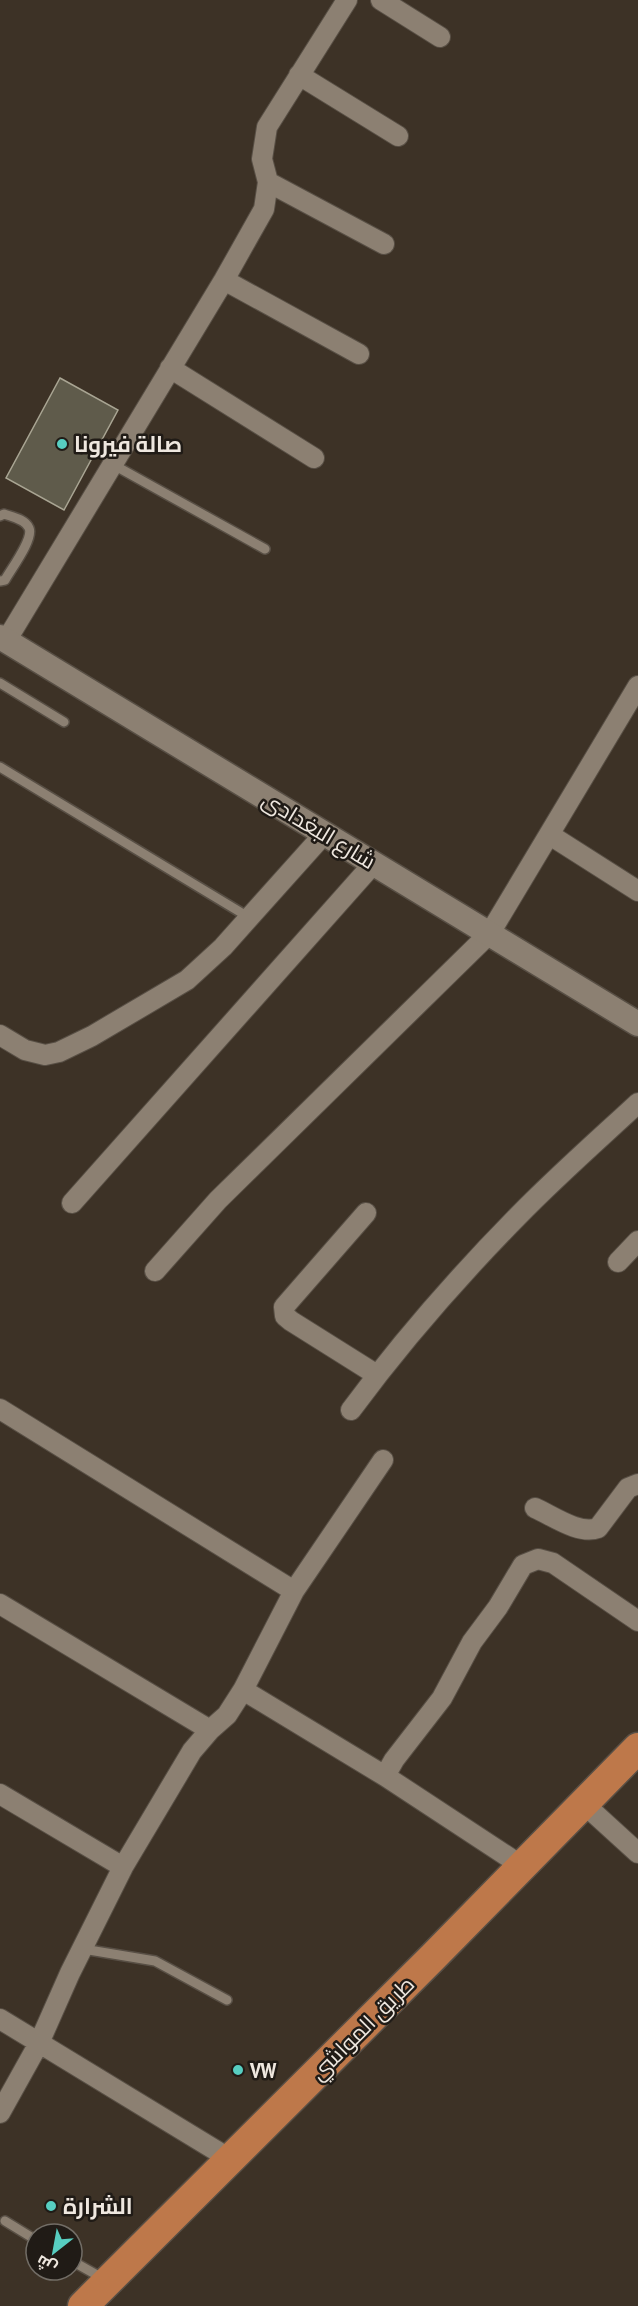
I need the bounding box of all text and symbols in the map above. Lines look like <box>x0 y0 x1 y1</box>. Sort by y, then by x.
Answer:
place label: صالة فيرونا <box>74 430 182 458</box>
marker: صالة فيرونا <box>55 437 69 451</box>
street label: شارع البغدادى <box>257 785 381 876</box>
street label: طريق المواشي <box>304 1970 422 2088</box>
place label: VW <box>249 2056 276 2084</box>
marker: VW <box>231 2063 245 2077</box>
place label: الشرارة <box>63 2192 133 2220</box>
marker: الشرارة <box>44 2199 58 2213</box>
north arrow <box>24 2222 84 2282</box>
text: ش <box>32 2251 60 2279</box>

